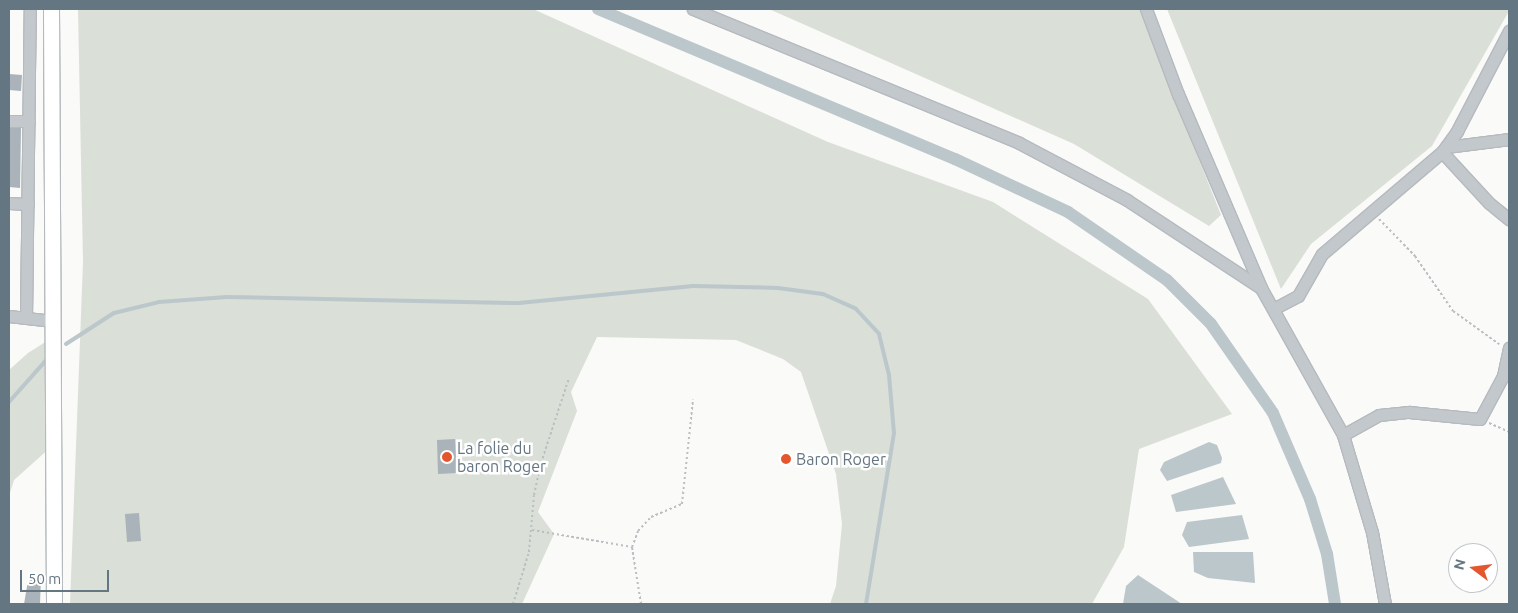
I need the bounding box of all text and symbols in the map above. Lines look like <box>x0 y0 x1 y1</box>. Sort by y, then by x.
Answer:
place label: La folie du baron Roger <box>457 438 546 476</box>
place label: Baron Roger <box>796 449 886 469</box>
marker: La folie du baron Roger <box>441 451 453 463</box>
marker: Baron Roger <box>780 453 792 465</box>
north arrow <box>1448 543 1498 593</box>
text: N <box>1450 557 1469 572</box>
scale bar <box>22 560 111 592</box>
text: 50 m <box>28 570 61 587</box>

